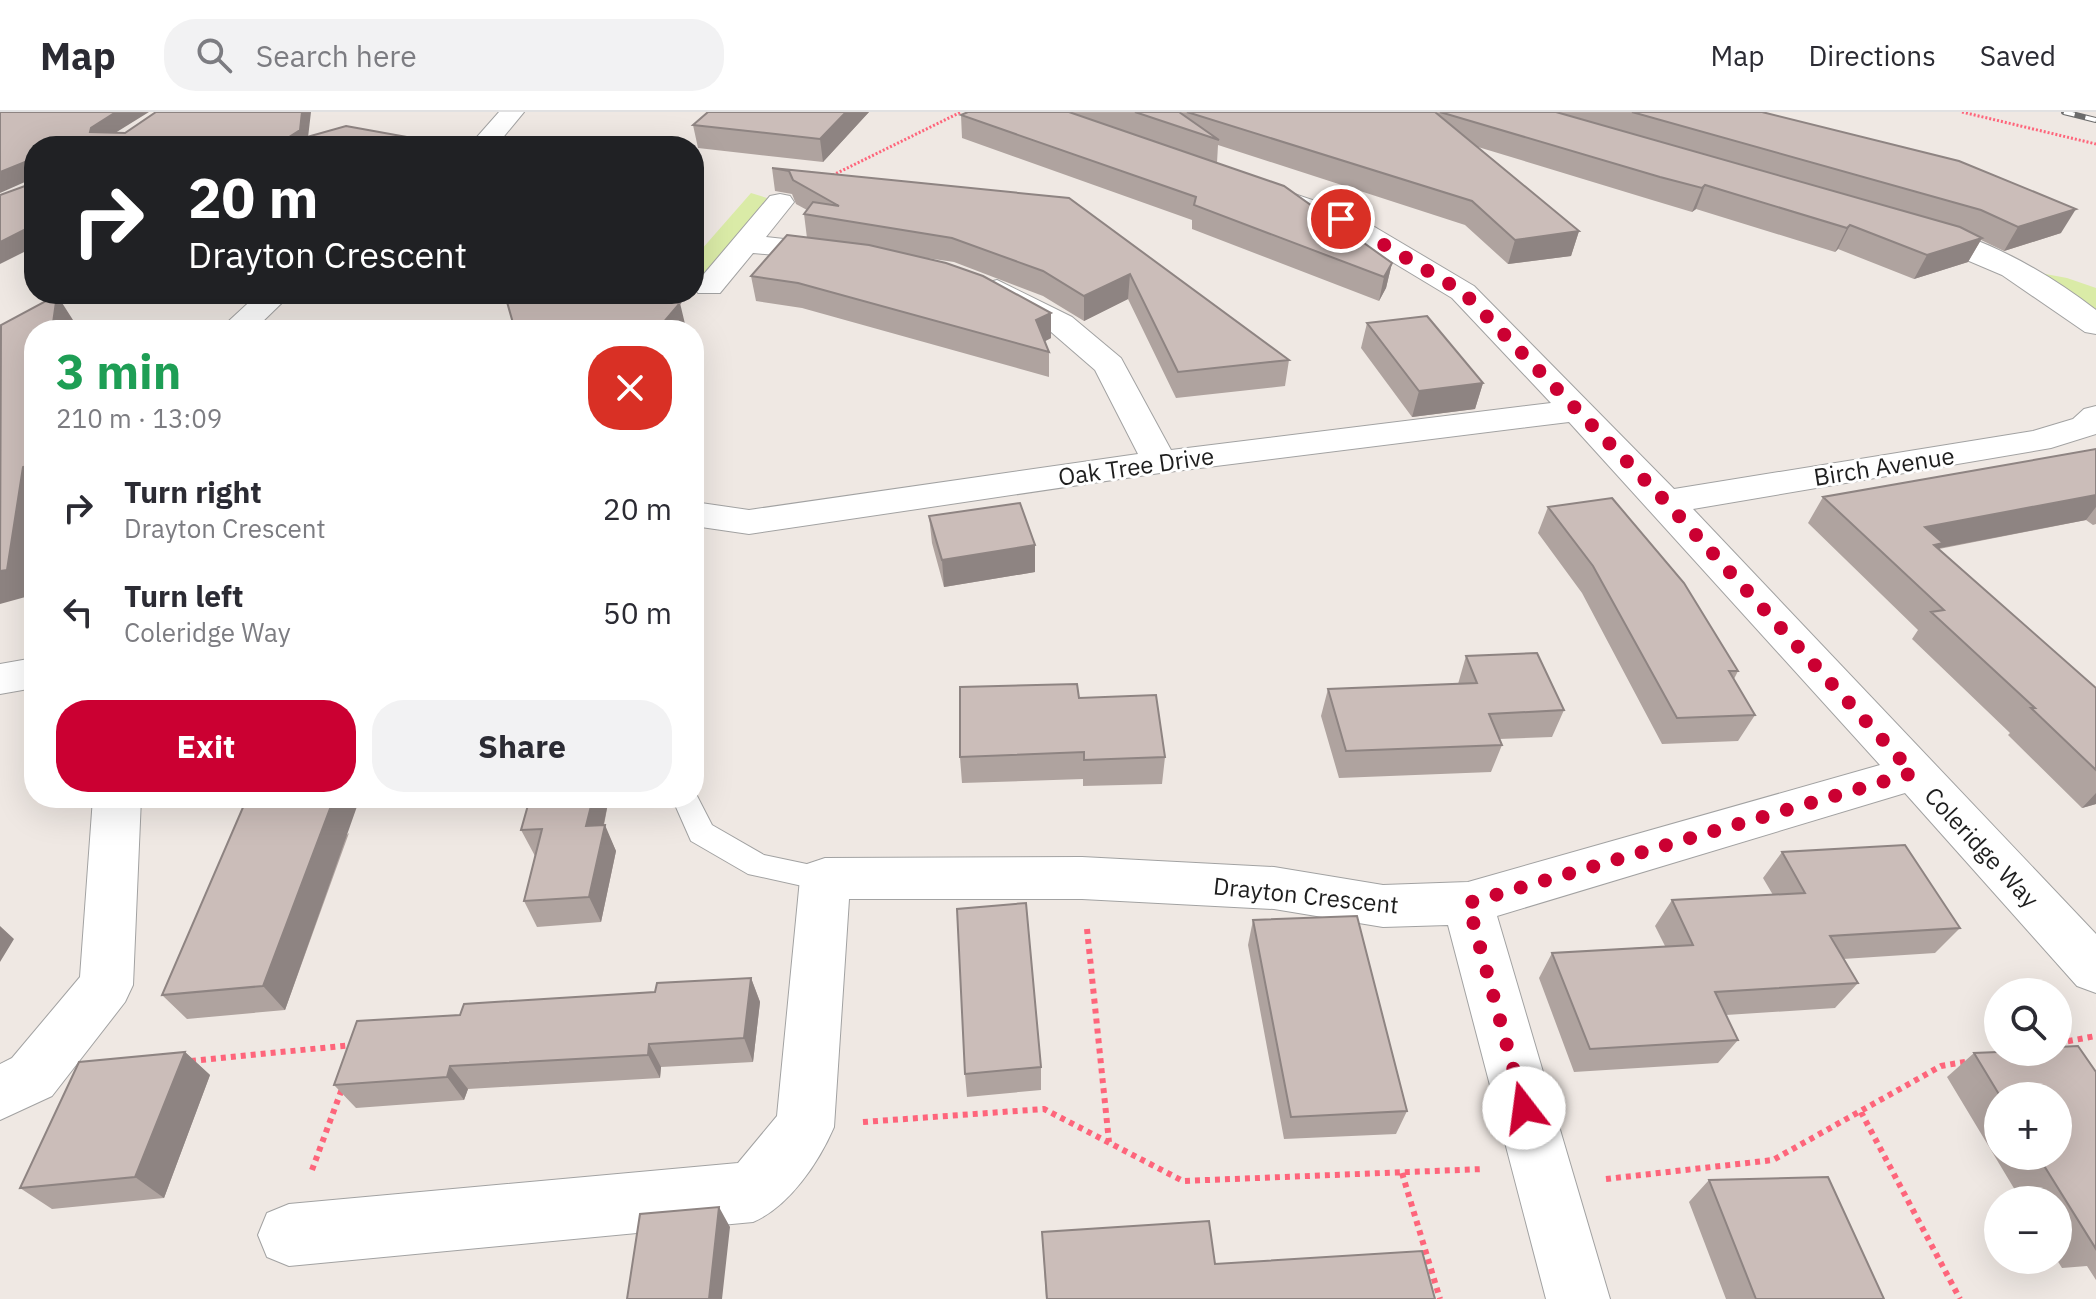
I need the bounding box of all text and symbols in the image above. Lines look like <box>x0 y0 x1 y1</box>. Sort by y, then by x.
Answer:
search box <box>164 19 724 91</box>
text: Map <box>40 31 116 80</box>
icon: search <box>192 33 236 77</box>
text: Search here <box>256 36 417 75</box>
text: Map <box>1710 37 1764 74</box>
text: Directions <box>1808 37 1936 74</box>
text: Saved <box>1980 37 2056 74</box>
text: 20 m <box>188 161 318 233</box>
icon: right <box>56 168 160 272</box>
pin <box>1307 185 1375 253</box>
icon: arrive <box>1319 197 1363 241</box>
text: Drayton Crescent <box>188 231 467 278</box>
text: 3 min <box>56 340 181 402</box>
button: close <box>588 346 672 430</box>
text: 210 m · 13:09 <box>56 401 222 435</box>
street label: Oak Tree Drive <box>1056 439 1216 493</box>
street label: Birch Avenue <box>1811 439 1957 493</box>
text: Turn right <box>124 472 262 511</box>
icon: right <box>56 486 100 530</box>
text: 20 m <box>603 489 672 528</box>
text: Drayton Crescent <box>124 511 326 545</box>
text: Turn left <box>124 576 243 615</box>
icon: left <box>56 590 100 634</box>
text: 50 m <box>603 593 672 632</box>
text: Coleridge Way <box>124 615 291 649</box>
button: Exit <box>56 700 356 792</box>
button: Share <box>372 700 672 792</box>
street label: Coleridge Way <box>1918 780 2046 914</box>
street label: Drayton Crescent <box>1212 869 1400 921</box>
map controls <box>1984 978 2072 1274</box>
button: search <box>1984 978 2072 1066</box>
position arrow <box>1482 1066 1566 1150</box>
button: + <box>1984 1082 2072 1170</box>
button: − <box>1984 1186 2072 1274</box>

